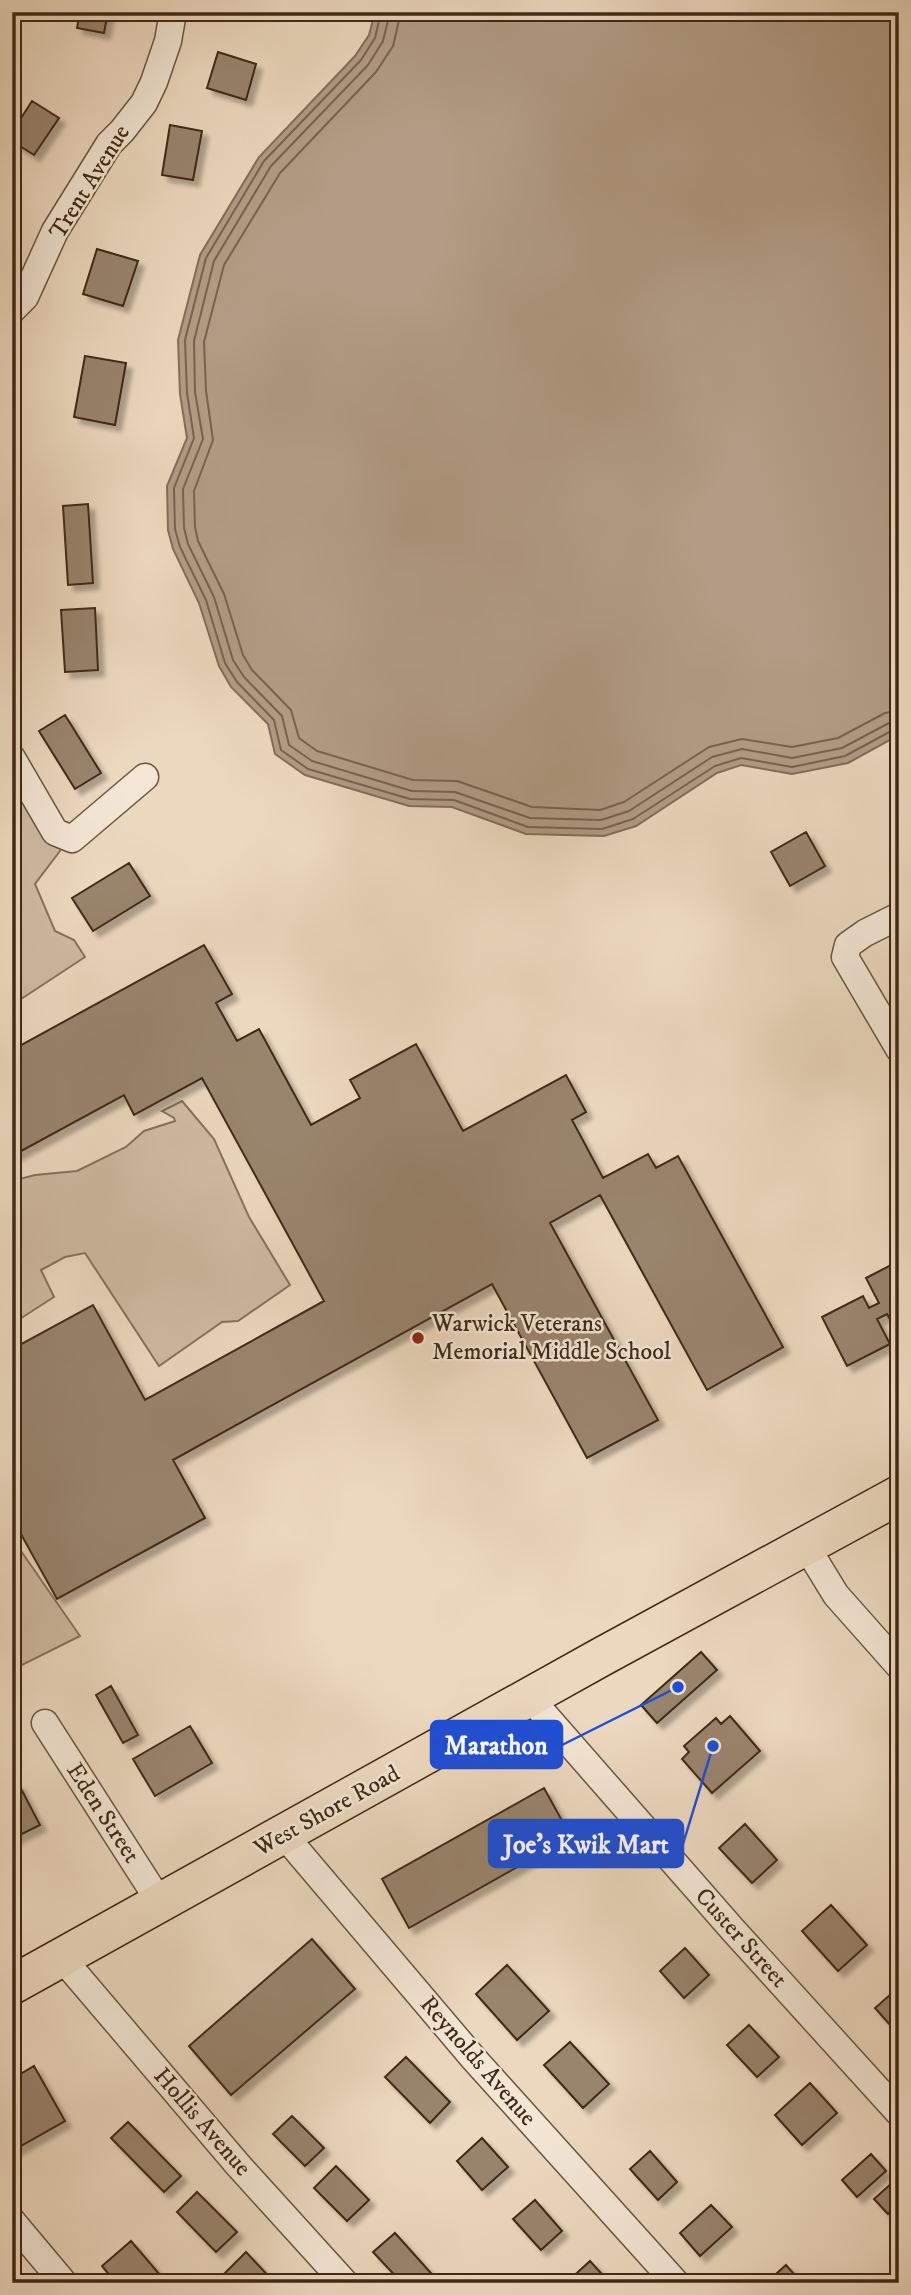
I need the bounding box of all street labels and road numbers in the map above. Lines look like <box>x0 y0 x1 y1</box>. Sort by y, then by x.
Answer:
street label: Trent Avenue <box>43 119 137 245</box>
street label: Eden Street <box>60 1757 147 1869</box>
street label: West Shore Road <box>248 1759 405 1864</box>
street label: Custer Street <box>688 1882 794 1994</box>
street label: Reynolds Avenue <box>413 1990 543 2132</box>
street label: Hollis Avenue <box>147 2061 257 2183</box>

